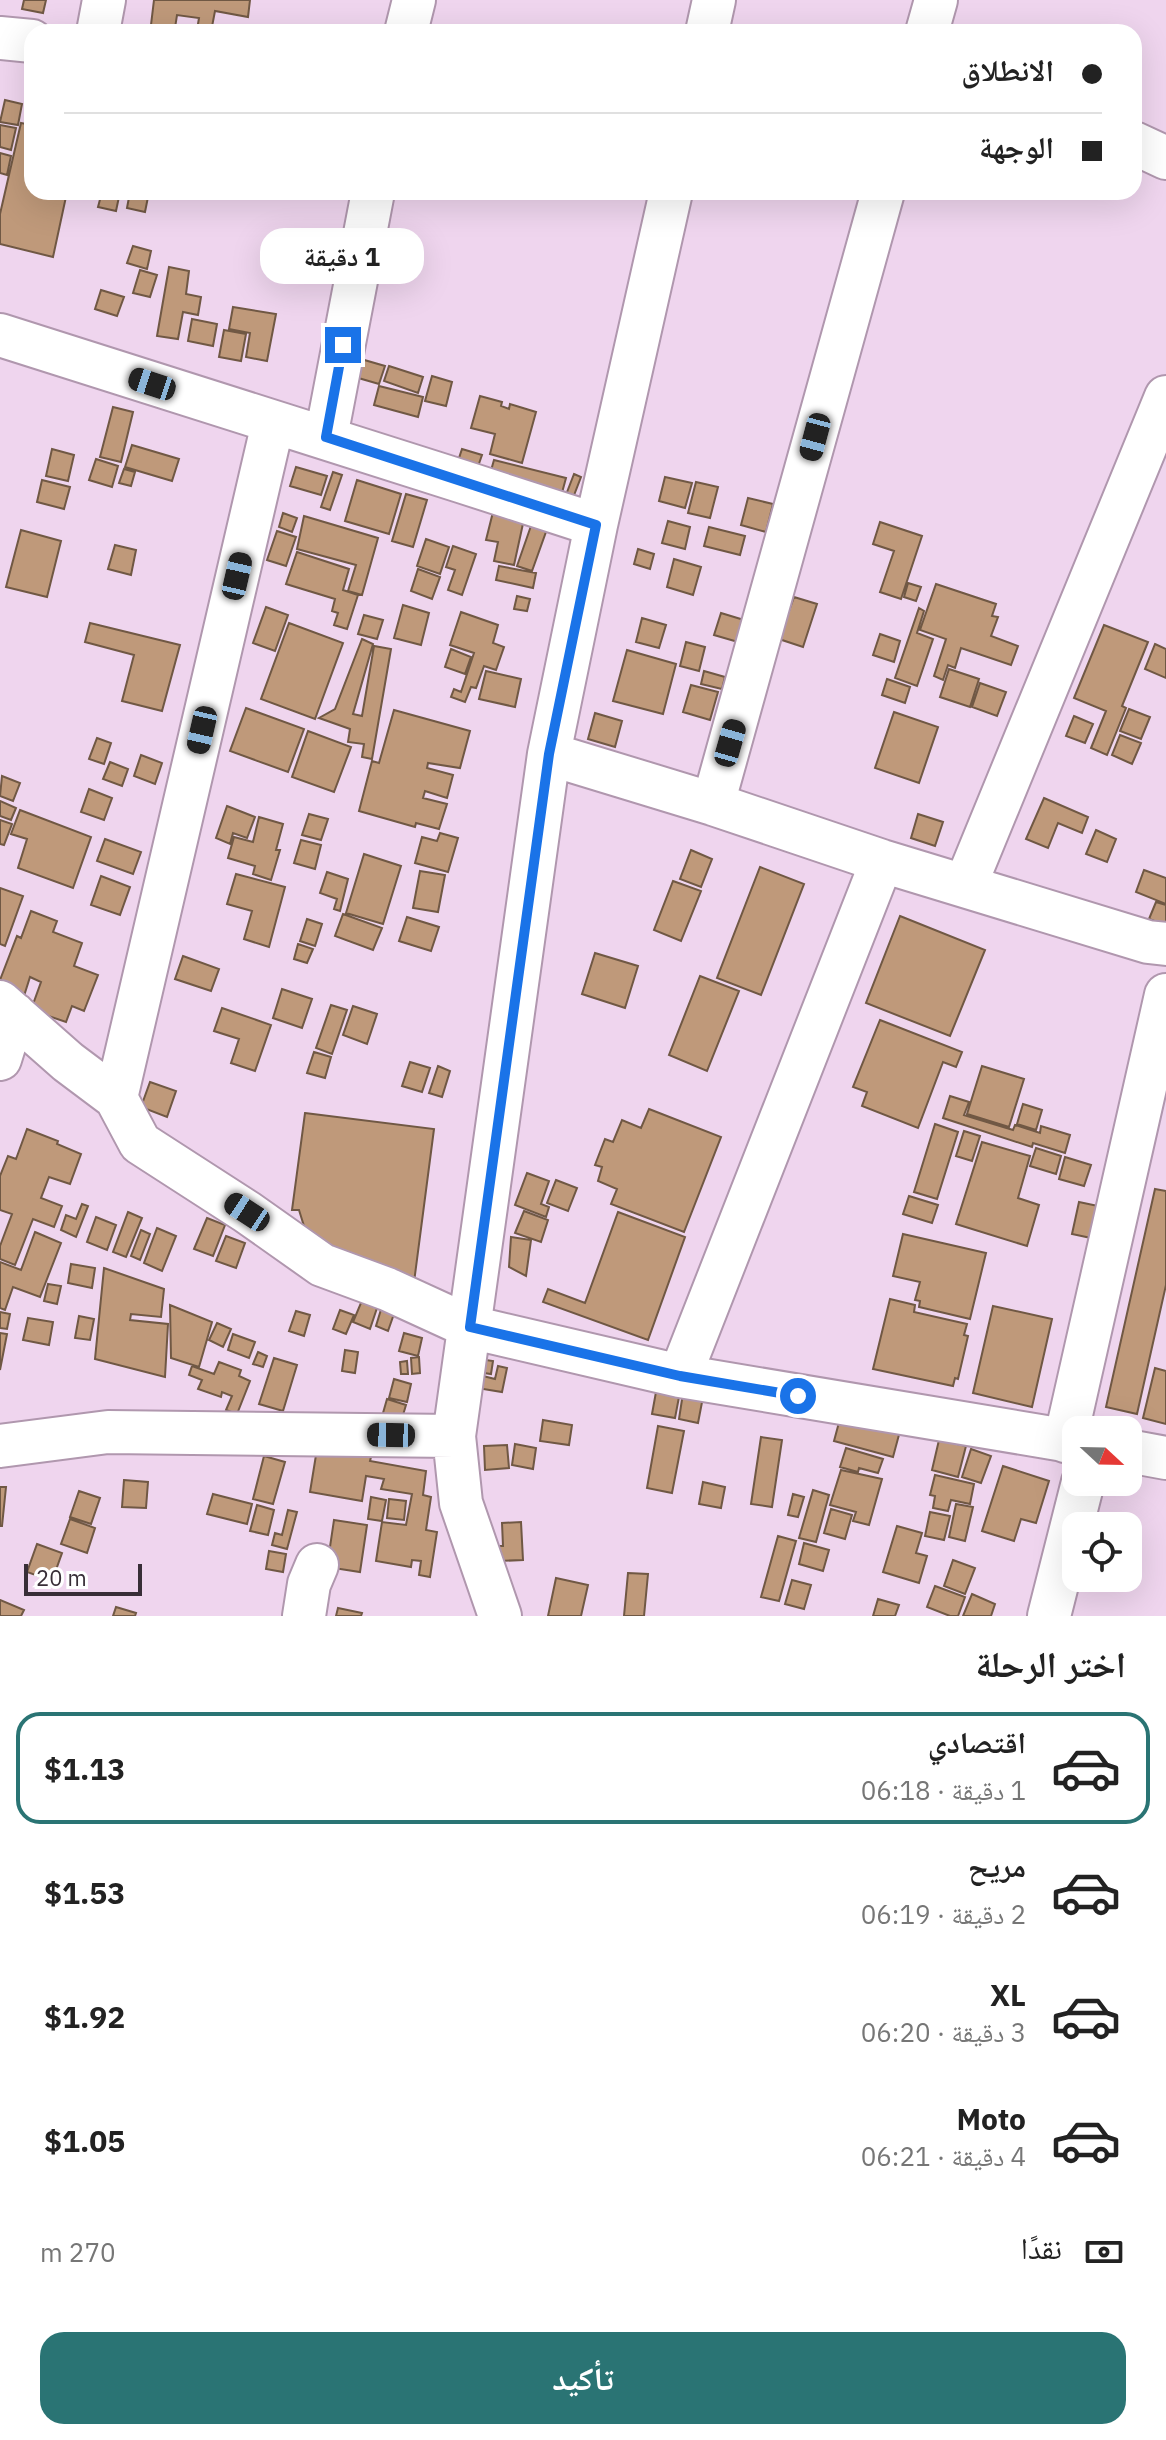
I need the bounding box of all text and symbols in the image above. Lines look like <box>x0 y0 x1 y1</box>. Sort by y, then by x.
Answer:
text: الانطلاق <box>961 50 1054 89</box>
text: الوجهة <box>979 127 1054 166</box>
callout: 1 دقيقة <box>261 229 425 285</box>
text: 1 دقيقة <box>304 239 380 273</box>
route end <box>325 327 361 363</box>
car <box>125 365 179 403</box>
car <box>797 411 833 463</box>
car <box>220 550 254 602</box>
car <box>185 704 219 756</box>
car <box>712 717 748 769</box>
car <box>220 1189 274 1235</box>
route start <box>780 1378 816 1414</box>
north arrow <box>1062 1416 1142 1496</box>
map controls <box>1062 1416 1142 1592</box>
car <box>367 1423 415 1447</box>
button: locate <box>1062 1512 1142 1592</box>
scale bar <box>24 1560 142 1596</box>
text: 20 m <box>36 1563 87 1592</box>
text: اختر الرحلة <box>976 1640 1126 1687</box>
text: اقتصادي <box>928 1722 1026 1761</box>
icon: car <box>1050 1732 1122 1804</box>
text: $1.13 <box>44 1749 125 1788</box>
text: 1 دقيقة · 06:18 <box>861 1773 1026 1807</box>
text: مريح <box>968 1846 1026 1885</box>
icon: car <box>1050 1856 1122 1928</box>
text: $1.53 <box>44 1873 125 1912</box>
text: 2 دقيقة · 06:19 <box>861 1897 1026 1931</box>
text: XL <box>990 1975 1026 2014</box>
icon: car <box>1050 1980 1122 2052</box>
text: $1.92 <box>44 1997 125 2036</box>
text: 3 دقيقة · 06:20 <box>861 2015 1026 2049</box>
text: Moto <box>956 2099 1026 2138</box>
icon: car <box>1050 2104 1122 2176</box>
text: $1.05 <box>44 2121 125 2160</box>
text: 4 دقيقة · 06:21 <box>861 2139 1026 2173</box>
text: نقدًا <box>1021 2228 1062 2267</box>
icon: cash <box>1082 2230 1126 2274</box>
text: 270 m <box>40 2235 116 2269</box>
button: تأكيد <box>40 2332 1126 2424</box>

